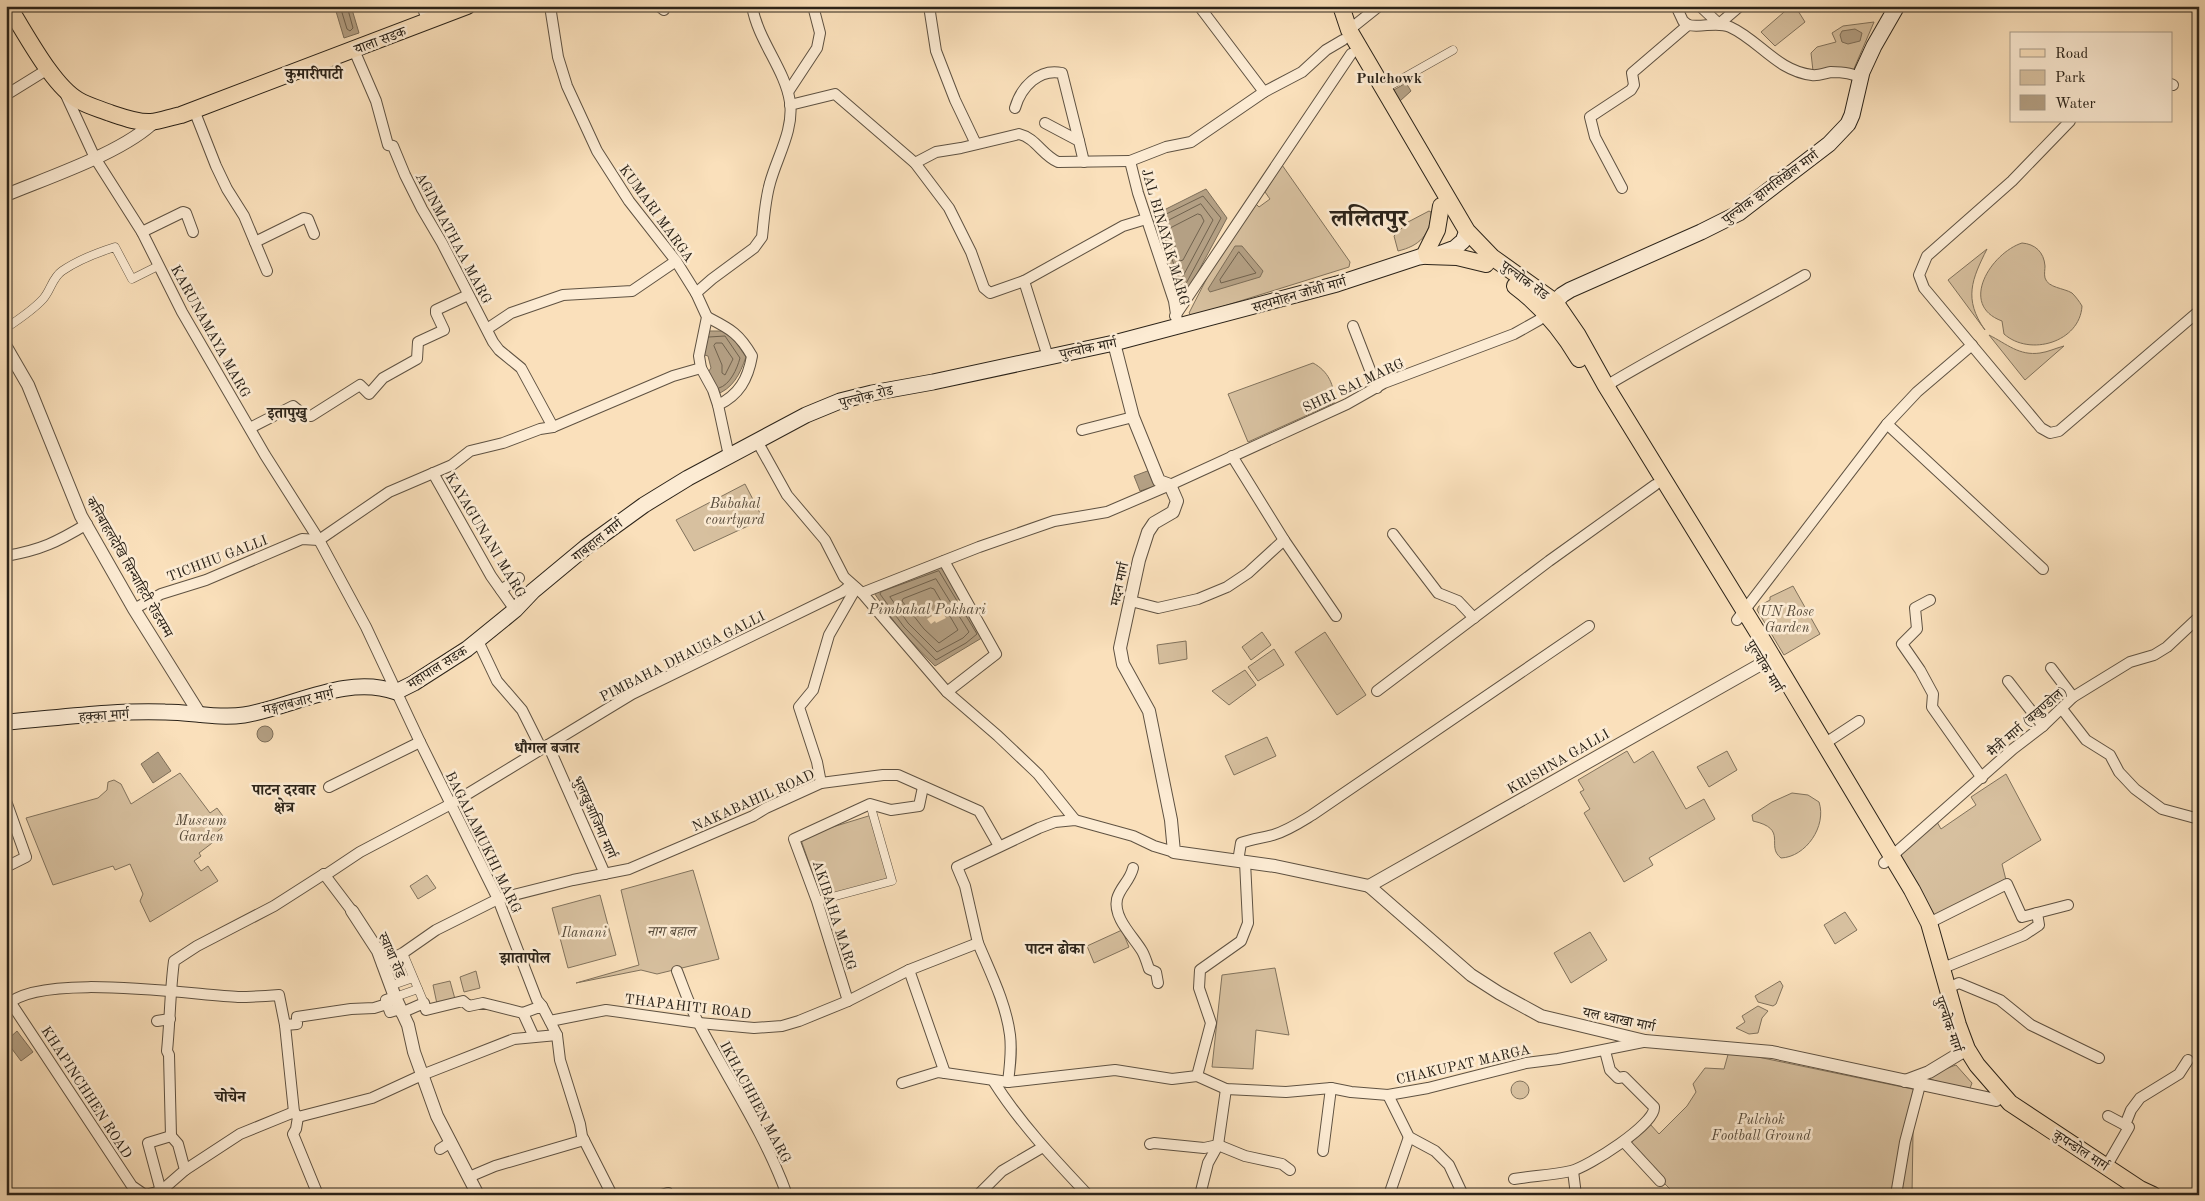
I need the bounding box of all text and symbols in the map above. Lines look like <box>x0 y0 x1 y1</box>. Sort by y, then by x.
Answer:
street label: याला सडक <box>352 24 409 58</box>
legend <box>2010 32 2172 122</box>
text: Road <box>2055 47 2089 62</box>
district label: कुमारीपाटी <box>284 65 344 84</box>
text: Park <box>2055 71 2086 86</box>
district label: Pulchowk <box>1356 72 1423 87</box>
text: Water <box>2055 97 2096 112</box>
street label: पुल्चोक झामसिखेल मार्ग <box>1717 145 1823 229</box>
street label: KUMARI MARGA <box>616 162 696 265</box>
street label: JAL BINAYAK MARG <box>1139 167 1191 307</box>
street label: AGINMATHAA MARG <box>413 171 494 306</box>
district label: ललितपुर <box>1329 204 1410 233</box>
street label: पुल्चोक रोड <box>1497 257 1553 304</box>
street label: KARUNAMAYA MARG <box>168 263 252 400</box>
street label: सत्यमोहन जोशी मार्ग <box>1249 273 1349 315</box>
street label: पुल्चोक मार्ग <box>1057 334 1119 363</box>
street label: SHRI SAI MARG <box>1301 356 1406 416</box>
street label: पुल्चोक रोड <box>836 381 896 412</box>
district label: इतापुखु <box>266 407 308 423</box>
street label: KAYAGUNANI MARG <box>442 471 528 600</box>
street label: कनिबाहलदेखि सिन्चाहिटी रोडसम्म <box>83 493 178 641</box>
park label: Bubahal courtyard <box>705 497 765 528</box>
street label: गाबहाल मार्ग <box>568 515 626 565</box>
street label: TICHHU GALLI <box>165 533 270 585</box>
street label: मदन मार्ग <box>1106 560 1132 608</box>
water label: Pimbahal Pokhari <box>867 603 986 618</box>
park label: UN Rose Garden <box>1760 605 1814 635</box>
street label: PIMBAHA DHAUGA GALLI <box>598 609 767 705</box>
street label: पुल्चोक मार्ग <box>1742 636 1787 696</box>
street label: महापाल सडक <box>404 643 471 692</box>
street label: मैत्री मार्ग (बखुण्डोल) <box>1983 681 2071 761</box>
street label: मङ्गलबजार मार्ग <box>260 684 336 719</box>
street label: हक्का मार्ग <box>77 705 131 725</box>
street label: KRISHNA GALLI <box>1505 727 1612 797</box>
district label: धौगल बजार <box>514 739 581 757</box>
street label: NAKABAHIL ROAD <box>690 768 817 834</box>
street label: BAGALAMUKHI MARG <box>443 769 524 916</box>
street label: भुलखुआजिमा मार्ग <box>569 773 621 862</box>
district label: पाटन दरवार क्षेत्र <box>251 784 318 816</box>
park label: Museum Garden <box>174 814 227 844</box>
street label: AKIBAHA MARG <box>810 859 858 972</box>
park label: नाग बहाल <box>647 925 698 939</box>
park label: Ilanani <box>560 926 607 940</box>
street label: स्वाथा रोड <box>375 929 409 981</box>
district label: पाटन ढोका <box>1025 940 1085 958</box>
district label: झातापोल <box>499 949 551 967</box>
street label: THAPAHITI ROAD <box>624 992 752 1022</box>
street label: पुल्चोक मार्ग <box>1931 993 1966 1055</box>
street label: यल ध्वाखा मार्ग <box>1580 1003 1658 1035</box>
street label: KHAPINCHHEN ROAD <box>38 1024 134 1161</box>
street label: IKHACHHEN MARG <box>717 1039 793 1166</box>
street label: CHAKUPAT MARGA <box>1395 1043 1532 1087</box>
district label: चोचेन <box>214 1087 247 1106</box>
park label: Pulchok Football Ground <box>1710 1113 1811 1143</box>
street label: कुपन्डोल मार्ग <box>2049 1126 2113 1175</box>

